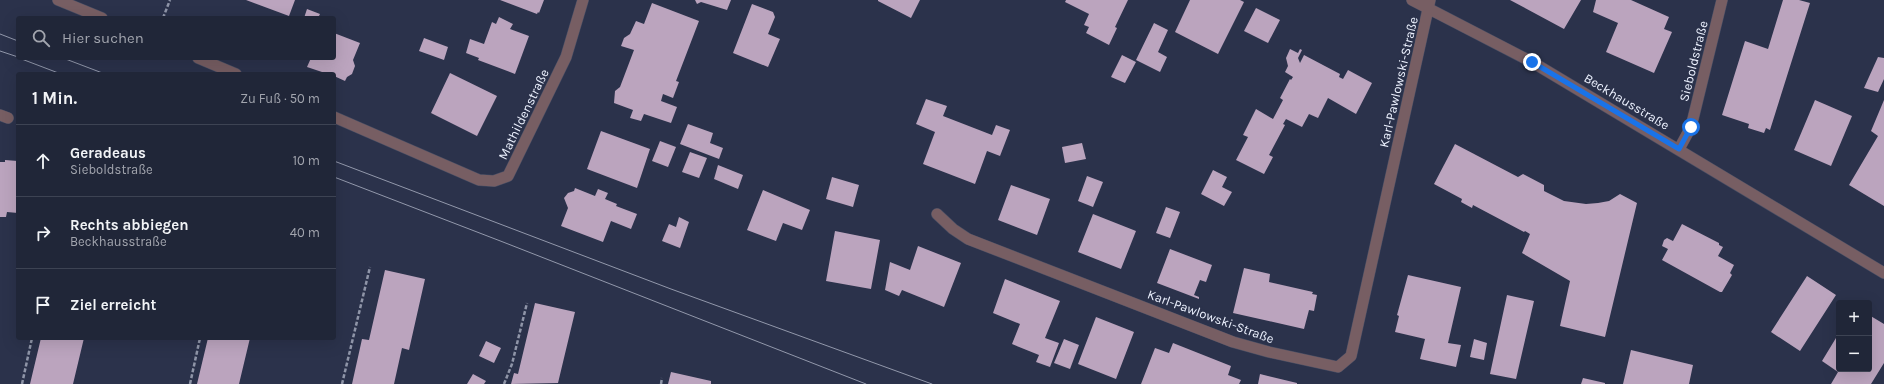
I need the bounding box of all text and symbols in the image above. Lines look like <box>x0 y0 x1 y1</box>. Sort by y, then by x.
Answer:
street label: Karl-Pawlowski-Straße <box>1376 15 1421 149</box>
search box <box>16 16 336 60</box>
street label: Sieboldstraße <box>1676 19 1711 103</box>
icon: search <box>30 27 52 49</box>
text: Hier suchen <box>62 29 144 47</box>
route end <box>1523 53 1541 71</box>
street label: Mathildenstraße <box>495 66 552 162</box>
street label: Beckhausstraße <box>1581 70 1672 133</box>
text: 1 Min. <box>32 88 77 108</box>
text: Zu Fuß · 50 m <box>240 91 320 106</box>
route start <box>1682 118 1700 136</box>
text: Geradeaus <box>70 144 146 162</box>
icon: ahead <box>32 150 54 172</box>
text: 10 m <box>293 153 320 168</box>
text: Sieboldstraße <box>70 162 153 177</box>
text: Rechts abbiegen <box>70 216 189 234</box>
icon: right <box>32 222 54 244</box>
text: 40 m <box>290 225 320 240</box>
text: Beckhausstraße <box>70 234 167 249</box>
street label: Karl-Pawlowski-Straße <box>1145 287 1276 346</box>
icon: arrive <box>32 294 54 316</box>
text: Ziel erreicht <box>70 296 156 314</box>
map controls <box>1836 300 1872 372</box>
button: + <box>1836 300 1872 336</box>
button: − <box>1836 336 1872 372</box>

